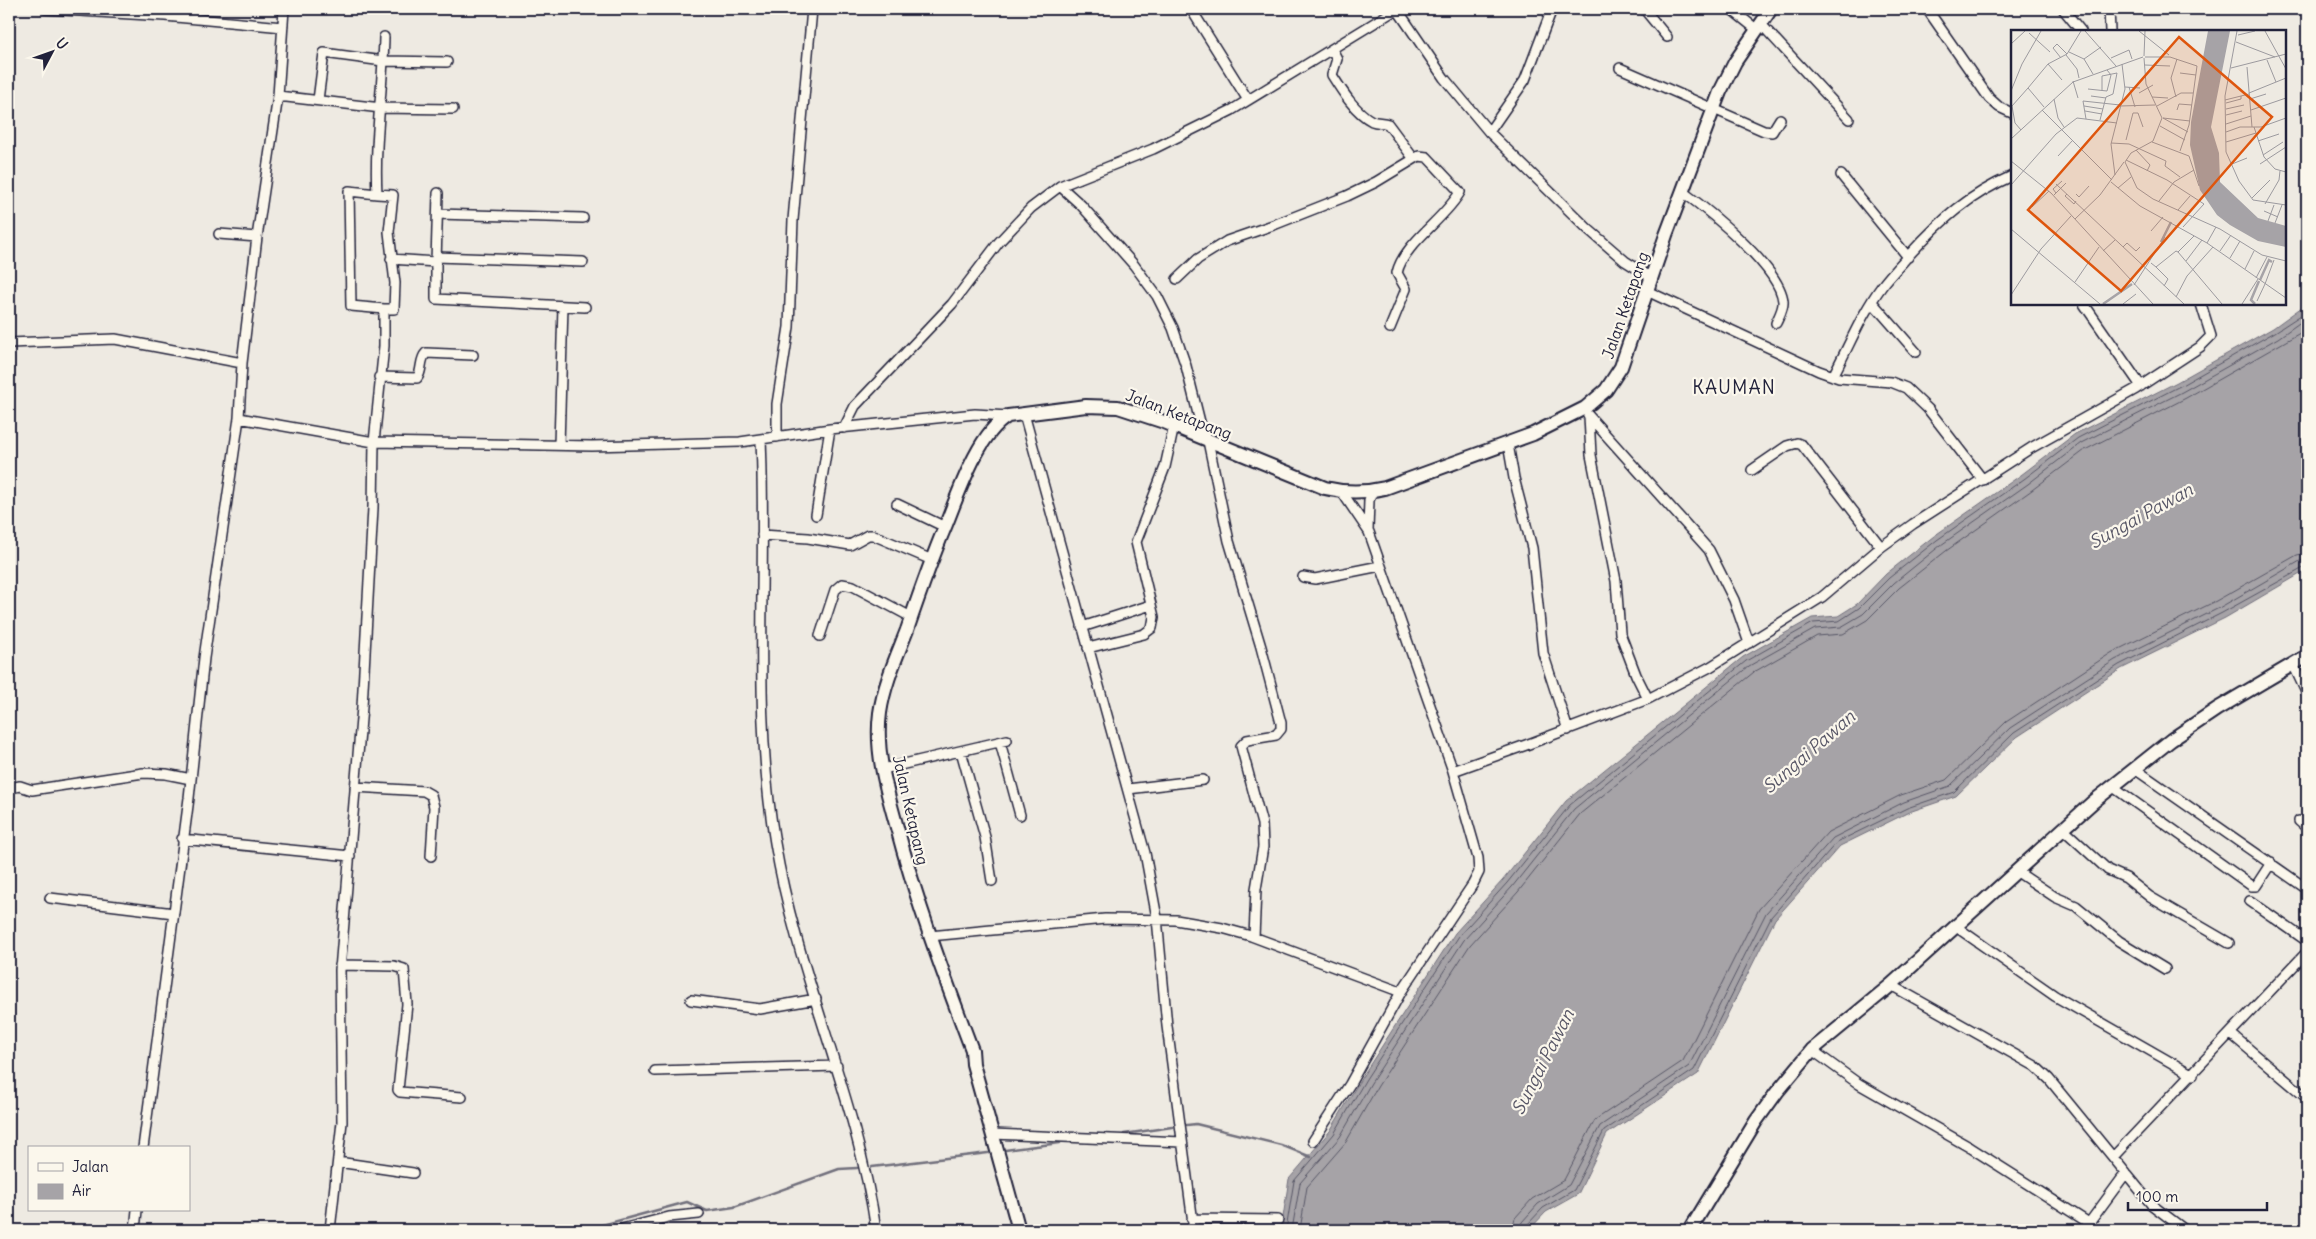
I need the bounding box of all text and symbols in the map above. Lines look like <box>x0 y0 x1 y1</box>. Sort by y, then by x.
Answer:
north arrow <box>28 28 78 78</box>
inset map <box>2011 30 2286 305</box>
text: U <box>52 34 72 53</box>
street label: Jalan Ketapang <box>1597 249 1653 361</box>
district label: KAUMAN <box>1692 375 1776 399</box>
street label: Jalan Ketapang <box>1123 385 1235 443</box>
water label: Sungai Pawan <box>2085 477 2197 554</box>
water label: Sungai Pawan <box>1758 705 1860 798</box>
street label: Jalan Ketapang <box>889 753 933 867</box>
water label: Sungai Pawan <box>1506 1005 1579 1118</box>
legend <box>28 1146 190 1212</box>
text: Jalan <box>72 1157 109 1176</box>
scale bar <box>2128 1179 2267 1211</box>
text: Air <box>72 1181 91 1200</box>
text: 100 m <box>2136 1187 2178 1206</box>

